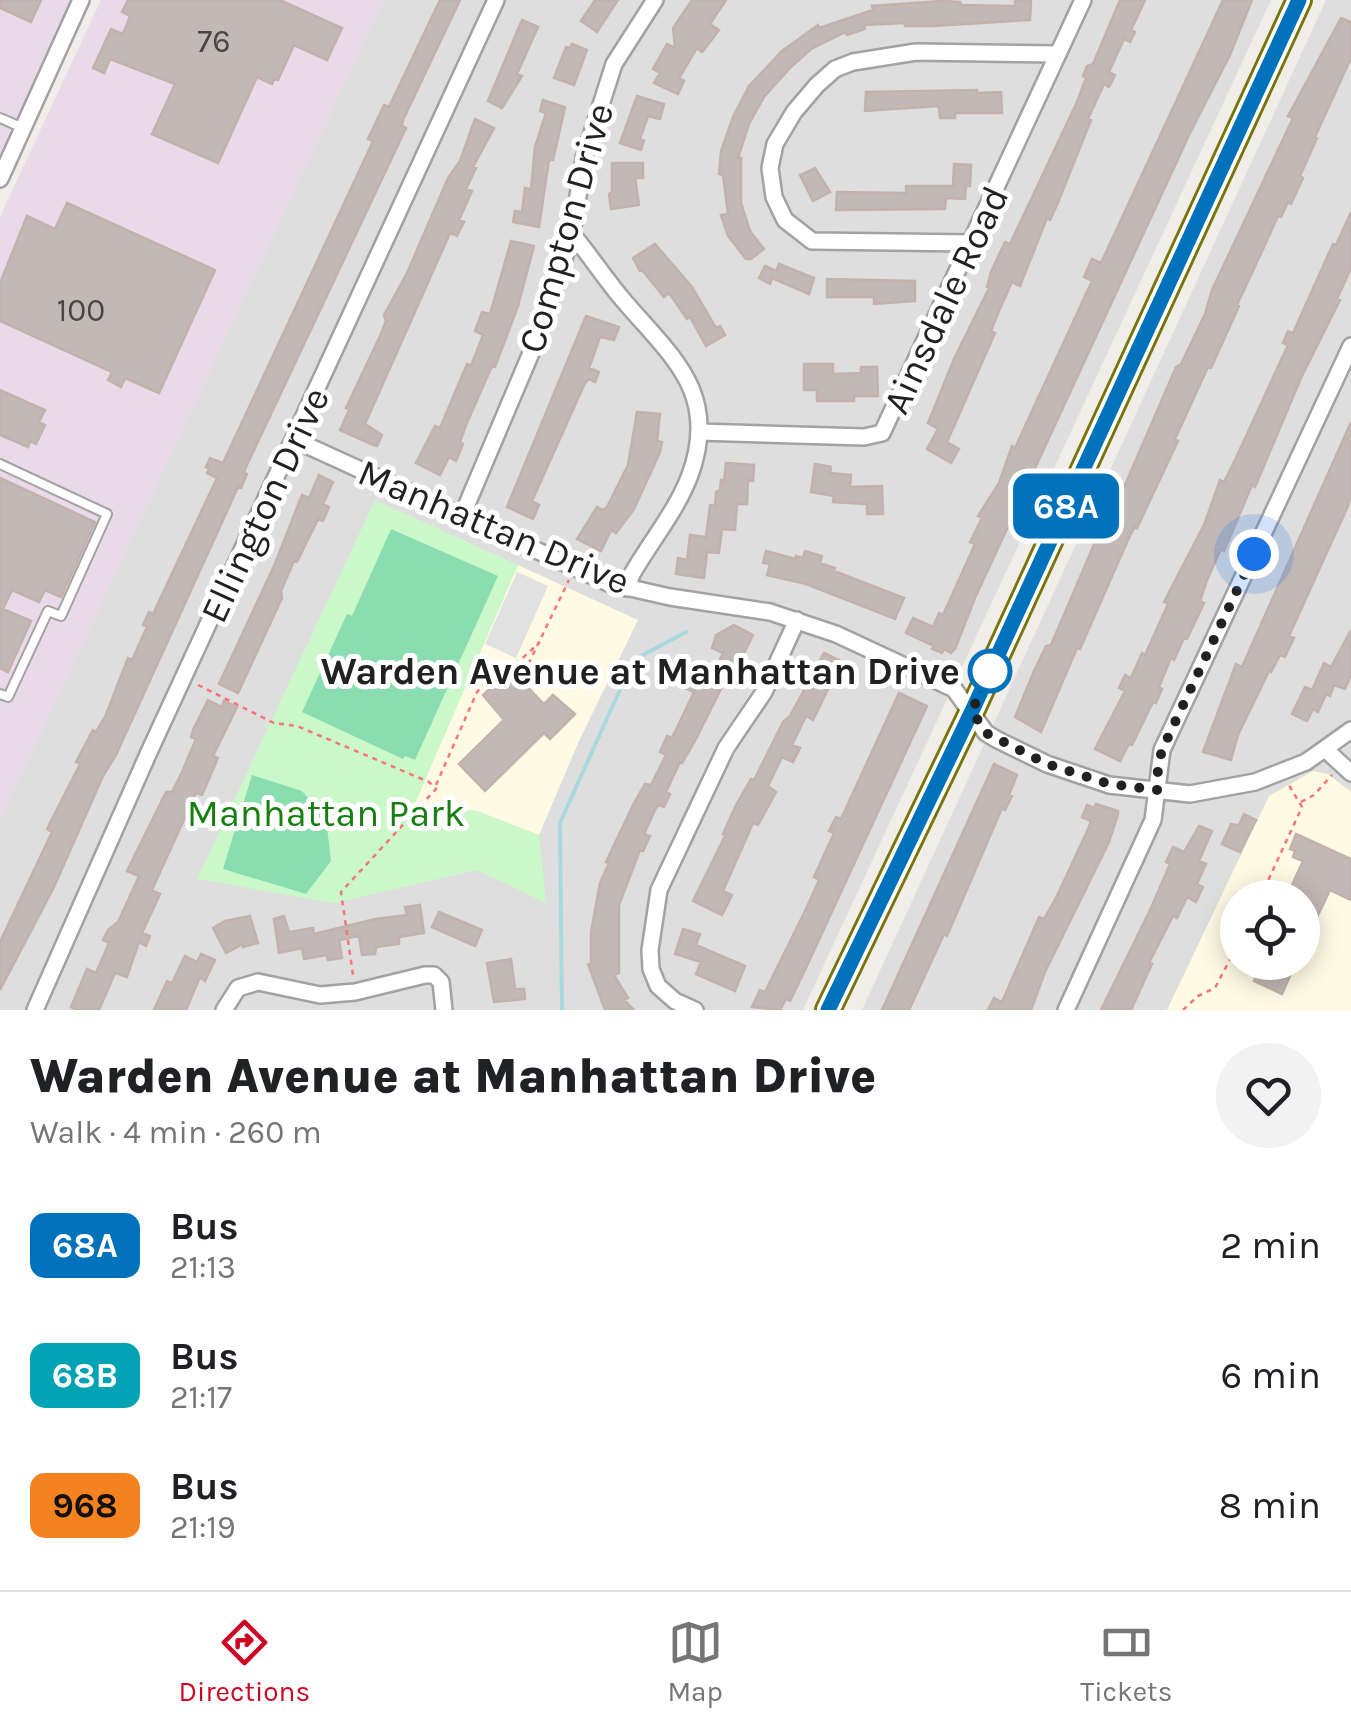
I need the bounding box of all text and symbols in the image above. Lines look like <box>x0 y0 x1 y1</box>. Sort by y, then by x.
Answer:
house number: 76 <box>197 23 231 60</box>
street label: Compton Drive <box>509 98 623 358</box>
street label: Ainsdale Road <box>874 179 1018 421</box>
house number: 100 <box>57 292 105 329</box>
street label: Ellington Drive <box>191 380 339 630</box>
street label: Manhattan Drive <box>352 450 636 604</box>
line badge: 68A <box>1008 474 1124 538</box>
text: 68A <box>1033 486 1099 527</box>
your location <box>1229 529 1279 579</box>
place label: Warden Avenue at Manhattan Drive <box>321 649 960 694</box>
marker: Warden Avenue at Manhattan Drive <box>969 650 1011 692</box>
park label: Manhattan Park <box>187 791 465 836</box>
map controls <box>1220 880 1320 980</box>
button: locate <box>1220 880 1320 980</box>
button: heart <box>1216 1043 1321 1148</box>
text: Warden Avenue at Manhattan Drive <box>30 1048 876 1104</box>
text: Walk · 4 min · 260 m <box>30 1114 322 1151</box>
text: Bus <box>170 1204 239 1249</box>
text: 2 min <box>1220 1223 1321 1268</box>
text: 68A <box>52 1225 118 1266</box>
text: 21:13 <box>170 1249 236 1286</box>
text: Bus <box>170 1334 239 1379</box>
text: 6 min <box>1220 1353 1321 1398</box>
text: 68B <box>52 1355 118 1396</box>
text: 21:17 <box>170 1379 232 1416</box>
text: Bus <box>170 1464 239 1509</box>
text: 8 min <box>1219 1483 1321 1528</box>
text: 968 <box>52 1485 118 1526</box>
text: 21:19 <box>170 1509 236 1546</box>
tab: Directions <box>179 1615 310 1708</box>
tab: Map <box>667 1615 723 1708</box>
tab: Tickets <box>1080 1615 1172 1708</box>

